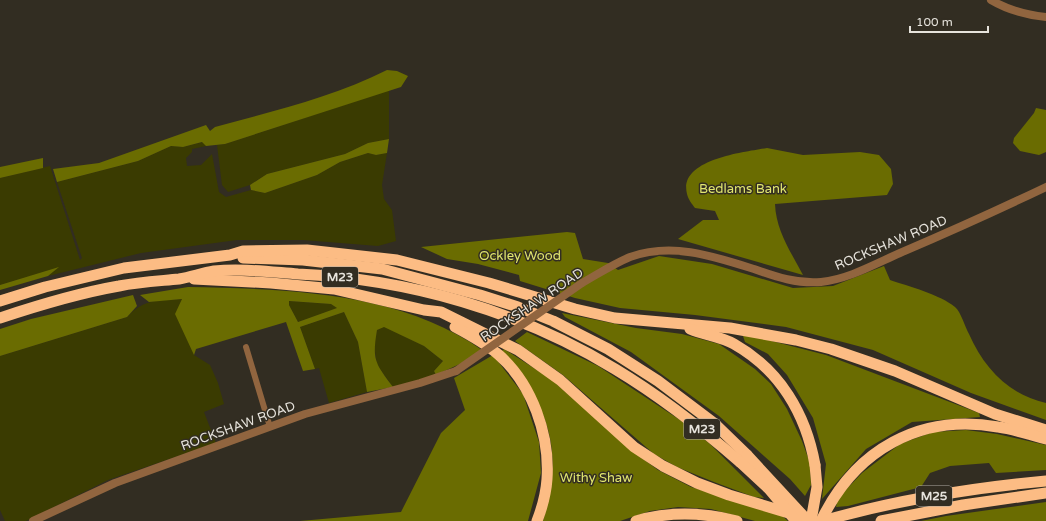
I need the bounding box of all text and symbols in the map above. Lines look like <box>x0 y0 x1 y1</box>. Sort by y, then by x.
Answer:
scale bar <box>910 8 988 34</box>
text: 100 m <box>916 15 953 29</box>
park label: Bedlams Bank <box>699 181 787 197</box>
street label: ROCKSHAW ROAD <box>832 212 950 274</box>
park label: Ockley Wood <box>479 248 561 264</box>
street label: ROCKSHAW ROAD <box>477 264 587 345</box>
road number: M23 <box>322 267 358 287</box>
street label: ROCKSHAW ROAD <box>179 398 298 454</box>
road number: M23 <box>684 419 720 439</box>
park label: Withy Shaw <box>560 470 632 486</box>
road number: M25 <box>916 486 952 506</box>

